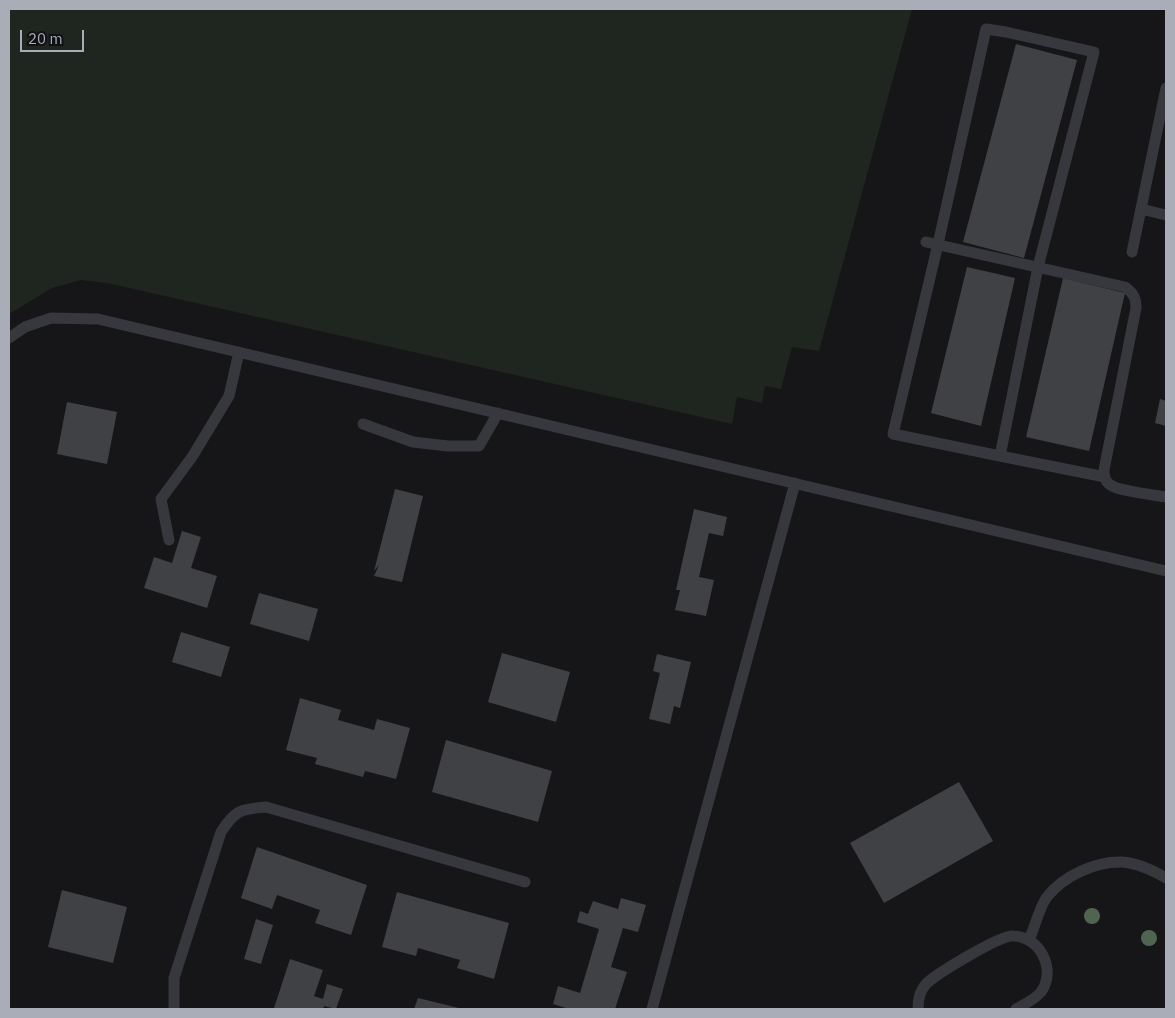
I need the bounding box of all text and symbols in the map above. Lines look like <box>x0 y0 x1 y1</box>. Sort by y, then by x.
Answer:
scale bar <box>22 20 86 52</box>
text: 20 m <box>28 29 63 48</box>

